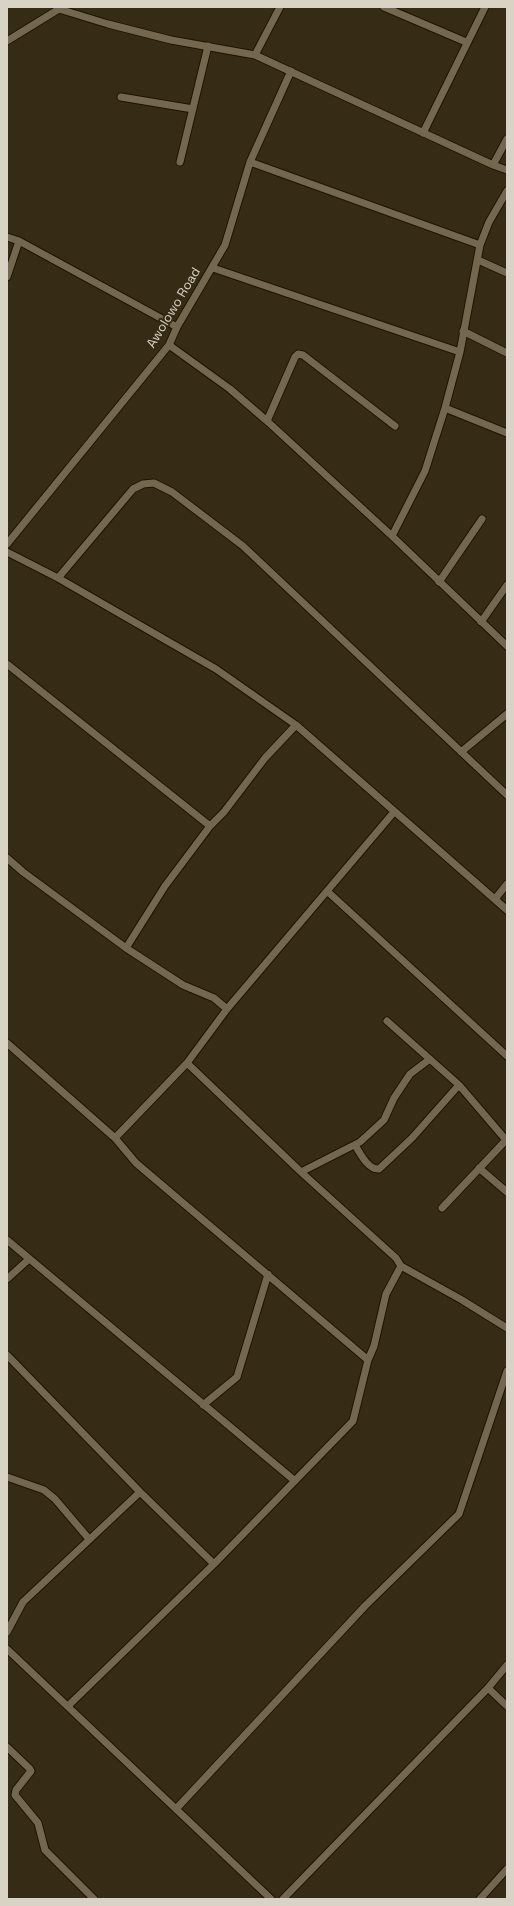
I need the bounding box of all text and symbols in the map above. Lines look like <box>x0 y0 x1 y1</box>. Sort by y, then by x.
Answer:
street label: Awolowo Road <box>144 265 204 351</box>

